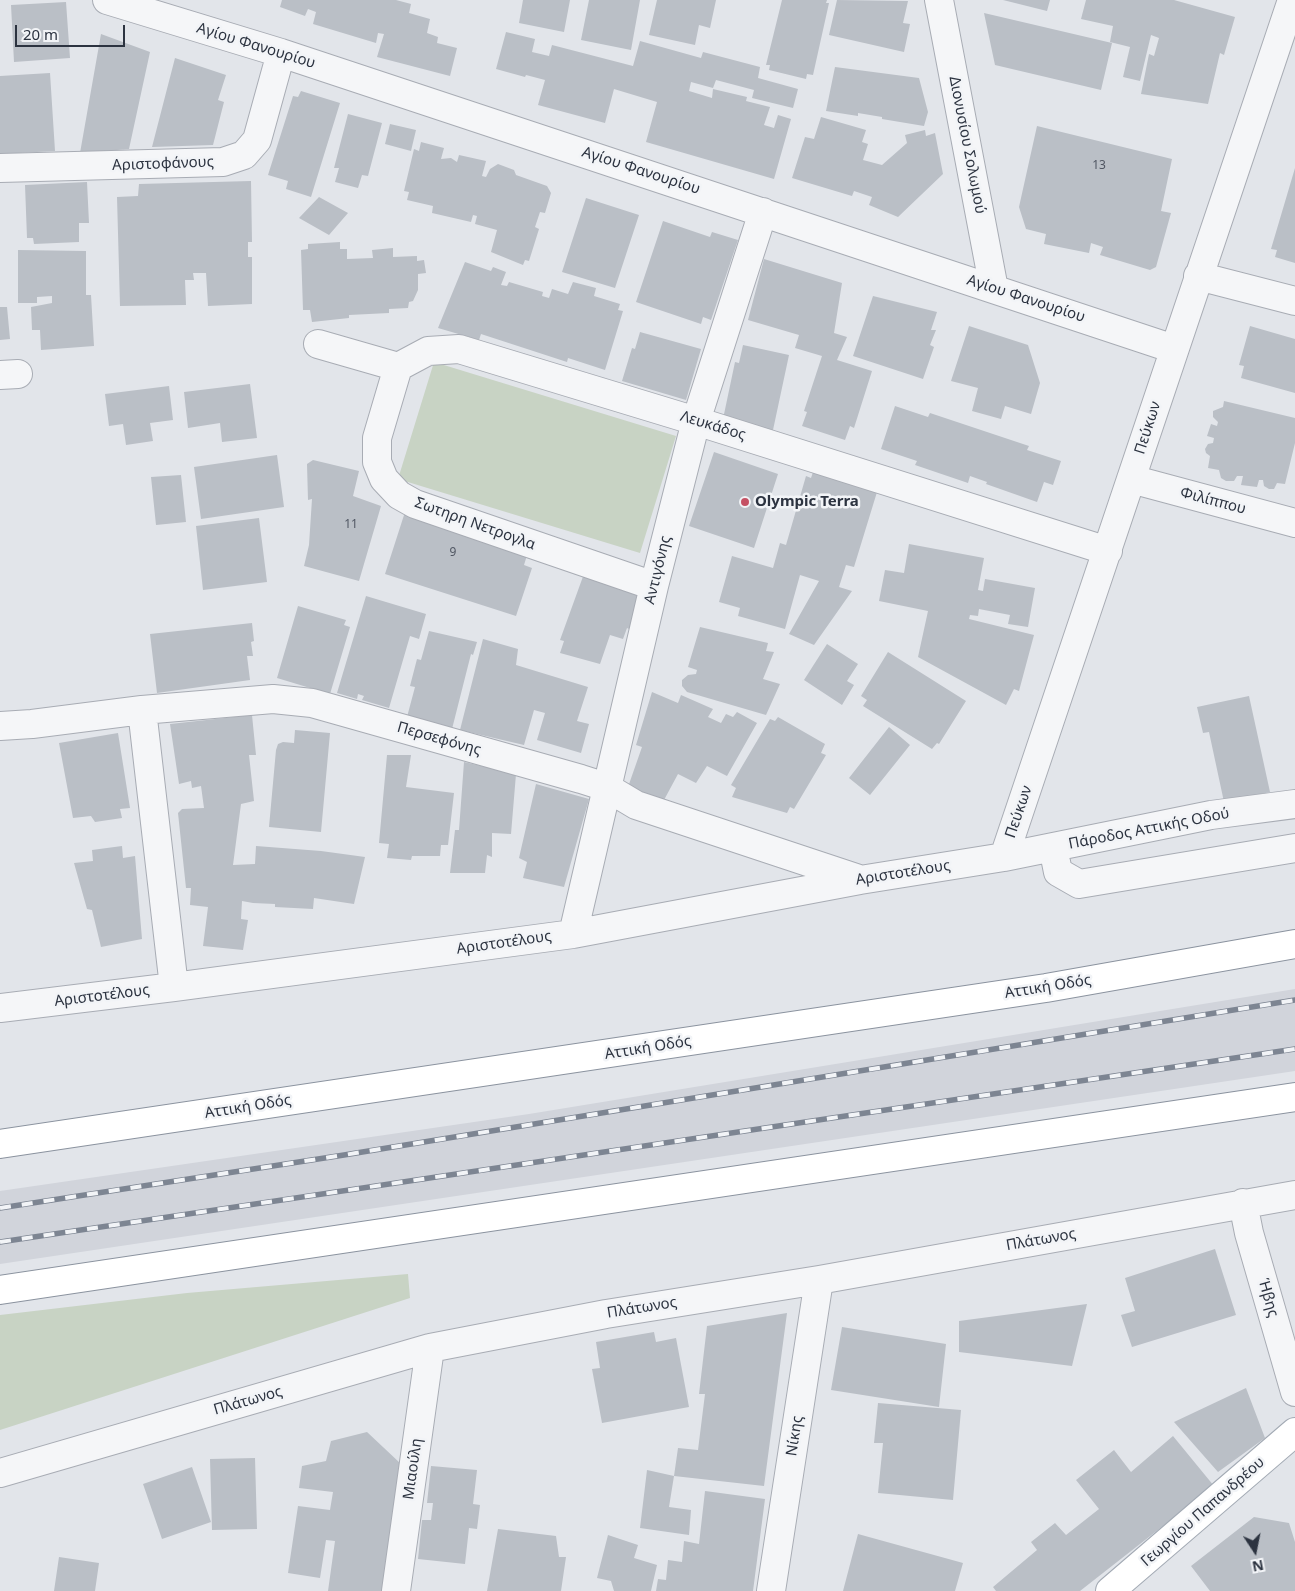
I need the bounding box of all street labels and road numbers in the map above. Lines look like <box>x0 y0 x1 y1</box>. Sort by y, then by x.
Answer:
street label: Αγίου Φανουρίου <box>194 19 318 73</box>
street label: Διονυσίου Σολωμού <box>945 75 989 215</box>
street label: Αγίου Φανουρίου <box>580 143 702 199</box>
street label: Αριστοφάνους <box>112 153 214 175</box>
street label: Αγίου Φανουρίου <box>965 271 1087 327</box>
street label: Πεύκων <box>1131 399 1165 457</box>
street label: Λευκάδος <box>678 408 748 444</box>
street label: Φιλίππου <box>1178 484 1248 518</box>
street label: Σωτηρη Νετρογλα <box>412 494 538 554</box>
street label: Αντιγόνης <box>641 534 675 606</box>
street label: Περσεφόνης <box>395 718 483 760</box>
street label: Πεύκων <box>1002 783 1036 841</box>
street label: Πάροδος Αττικής Οδού <box>1067 805 1231 853</box>
street label: Αριστοτέλους <box>854 857 952 889</box>
street label: Αριστοτέλους <box>455 927 553 959</box>
street label: Αττική Οδός <box>1004 971 1092 1003</box>
street label: Αριστοτέλους <box>53 981 151 1011</box>
street label: Αττική Οδός <box>604 1032 692 1064</box>
street label: Αττική Οδός <box>204 1091 292 1123</box>
street label: Πλάτωνος <box>1005 1225 1077 1255</box>
street label: Ήβης <box>1254 1277 1282 1319</box>
street label: Πλάτωνος <box>606 1294 678 1322</box>
street label: Πλάτωνος <box>212 1383 284 1419</box>
street label: Νίκης <box>783 1414 807 1458</box>
street label: Μιαούλη <box>400 1437 426 1501</box>
street label: Γεωργίου Παπανδρέου <box>1138 1453 1268 1571</box>

